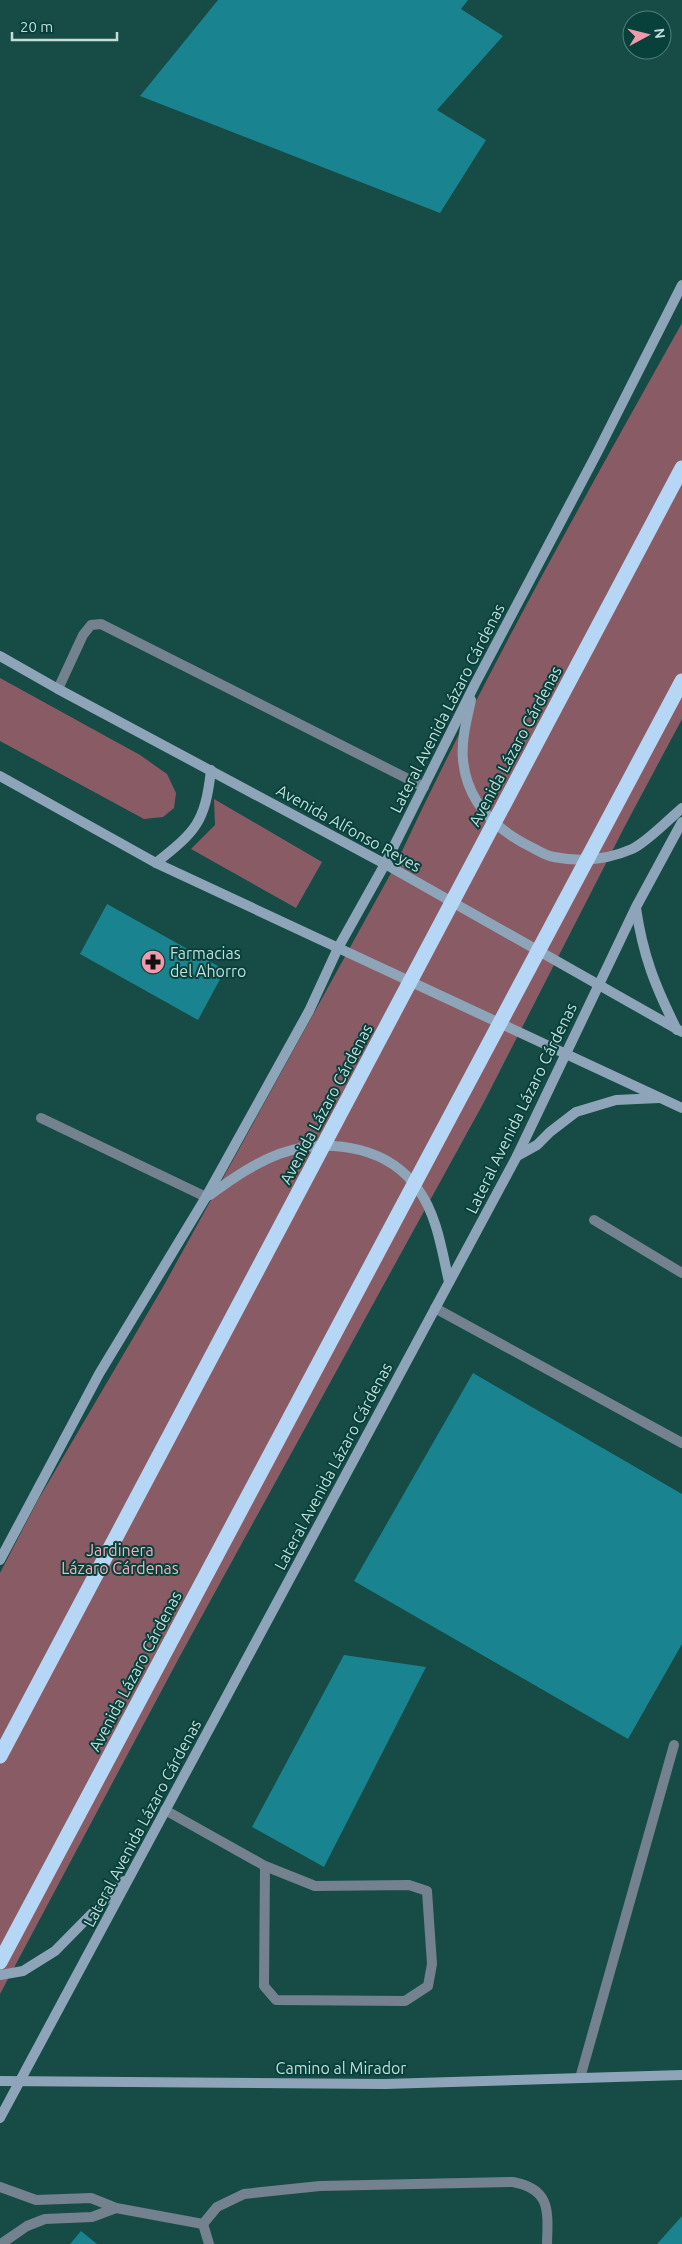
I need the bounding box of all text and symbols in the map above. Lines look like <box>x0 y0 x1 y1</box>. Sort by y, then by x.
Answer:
scale bar <box>12 10 118 42</box>
north arrow <box>622 10 672 60</box>
text: 20 m <box>20 18 53 35</box>
text: N <box>651 27 668 40</box>
street label: Lateral Avenida Lázaro Cárdenas <box>386 600 508 816</box>
street label: Avenida Lázaro Cárdenas <box>465 663 565 829</box>
street label: Avenida Alfonso Reyes <box>274 781 424 875</box>
place label: Farmacias del Ahorro <box>170 944 246 980</box>
pharmacy icon: Farmacias del Ahorro <box>140 949 166 975</box>
street label: Lateral Avenida Lázaro Cárdenas <box>462 1000 580 1216</box>
street label: Avenida Lázaro Cárdenas <box>276 1021 376 1187</box>
street label: Lateral Avenida Lázaro Cárdenas <box>271 1359 395 1573</box>
park label: Jardinera Lázaro Cárdenas <box>61 1541 179 1577</box>
street label: Avenida Lázaro Cárdenas <box>85 1588 185 1754</box>
street label: Lateral Avenida Lázaro Cárdenas <box>80 1716 204 1930</box>
street label: Camino al Mirador <box>276 2059 406 2077</box>

